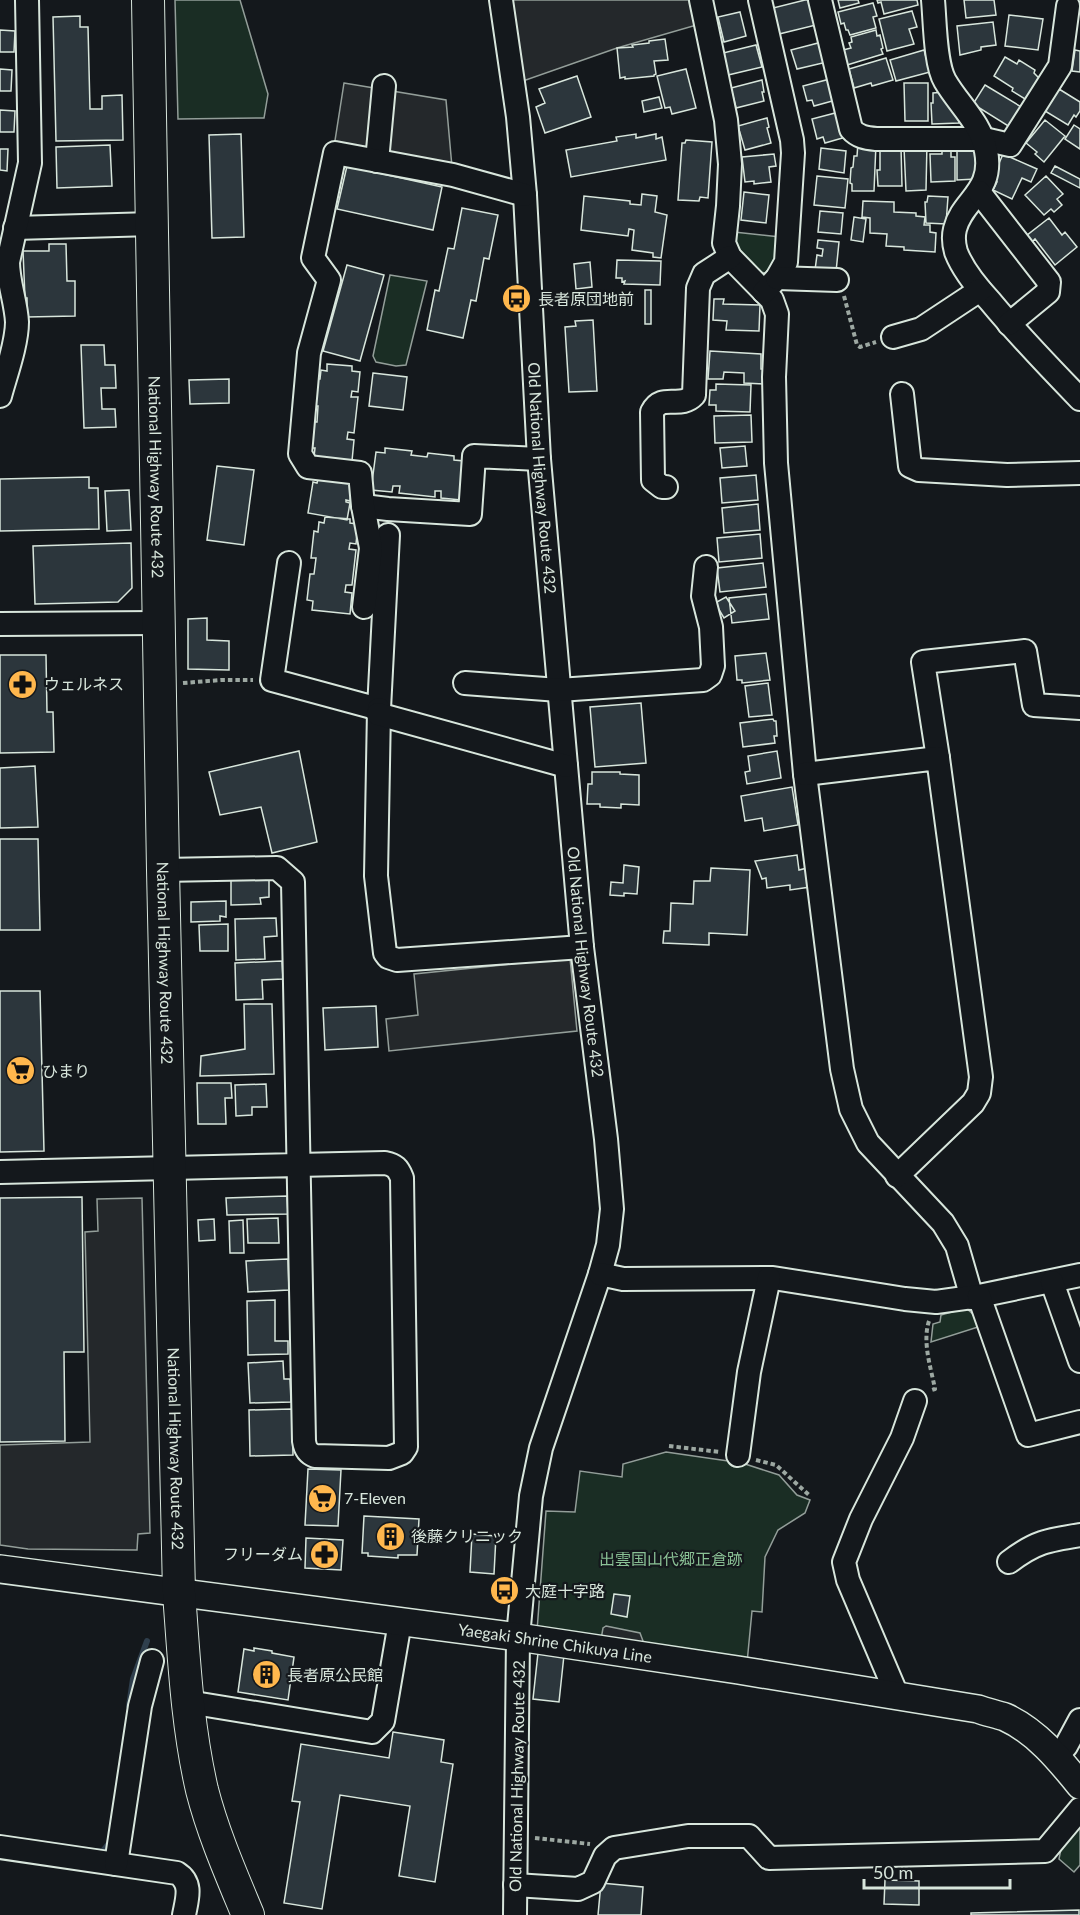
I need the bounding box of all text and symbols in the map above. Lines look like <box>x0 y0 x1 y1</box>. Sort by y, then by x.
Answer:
bus stop icon: 長者原団地前 <box>501 283 533 315</box>
place label: 長者原団地前 <box>538 289 634 308</box>
street label: Old National Highway Route 432 <box>525 362 561 594</box>
street label: National Highway Route 432 <box>145 375 168 578</box>
pharmacy icon: ウェルネス <box>7 668 39 700</box>
place label: ウェルネス <box>44 674 124 693</box>
street label: Old National Highway Route 432 <box>564 846 608 1078</box>
street label: National Highway Route 432 <box>154 861 177 1064</box>
supermarket icon: ひまり <box>5 1055 37 1087</box>
place label: ひまり <box>42 1061 90 1080</box>
street label: National Highway Route 432 <box>165 1347 188 1550</box>
supermarket icon: 7-Eleven <box>307 1482 339 1514</box>
place label: 7-Eleven <box>344 1488 406 1507</box>
building icon: 後藤クリニック <box>374 1520 406 1552</box>
place label: 後藤クリニック <box>411 1526 523 1545</box>
pharmacy icon: フリーダム <box>308 1538 340 1570</box>
place label: フリーダム <box>223 1544 303 1563</box>
park label: 出雲国山代郷正倉跡 <box>599 1549 743 1568</box>
bus stop icon: 大庭十字路 <box>488 1575 520 1607</box>
place label: 大庭十字路 <box>525 1581 605 1600</box>
street label: Yaegaki Shrine Chikuya Line <box>457 1619 653 1666</box>
building icon: 長者原公民館 <box>250 1659 282 1691</box>
street label: Old National Highway Route 432 <box>505 1660 528 1892</box>
place label: 長者原公民館 <box>287 1665 383 1684</box>
scale bar <box>864 1852 1010 1890</box>
text: 50 m <box>873 1861 913 1883</box>

